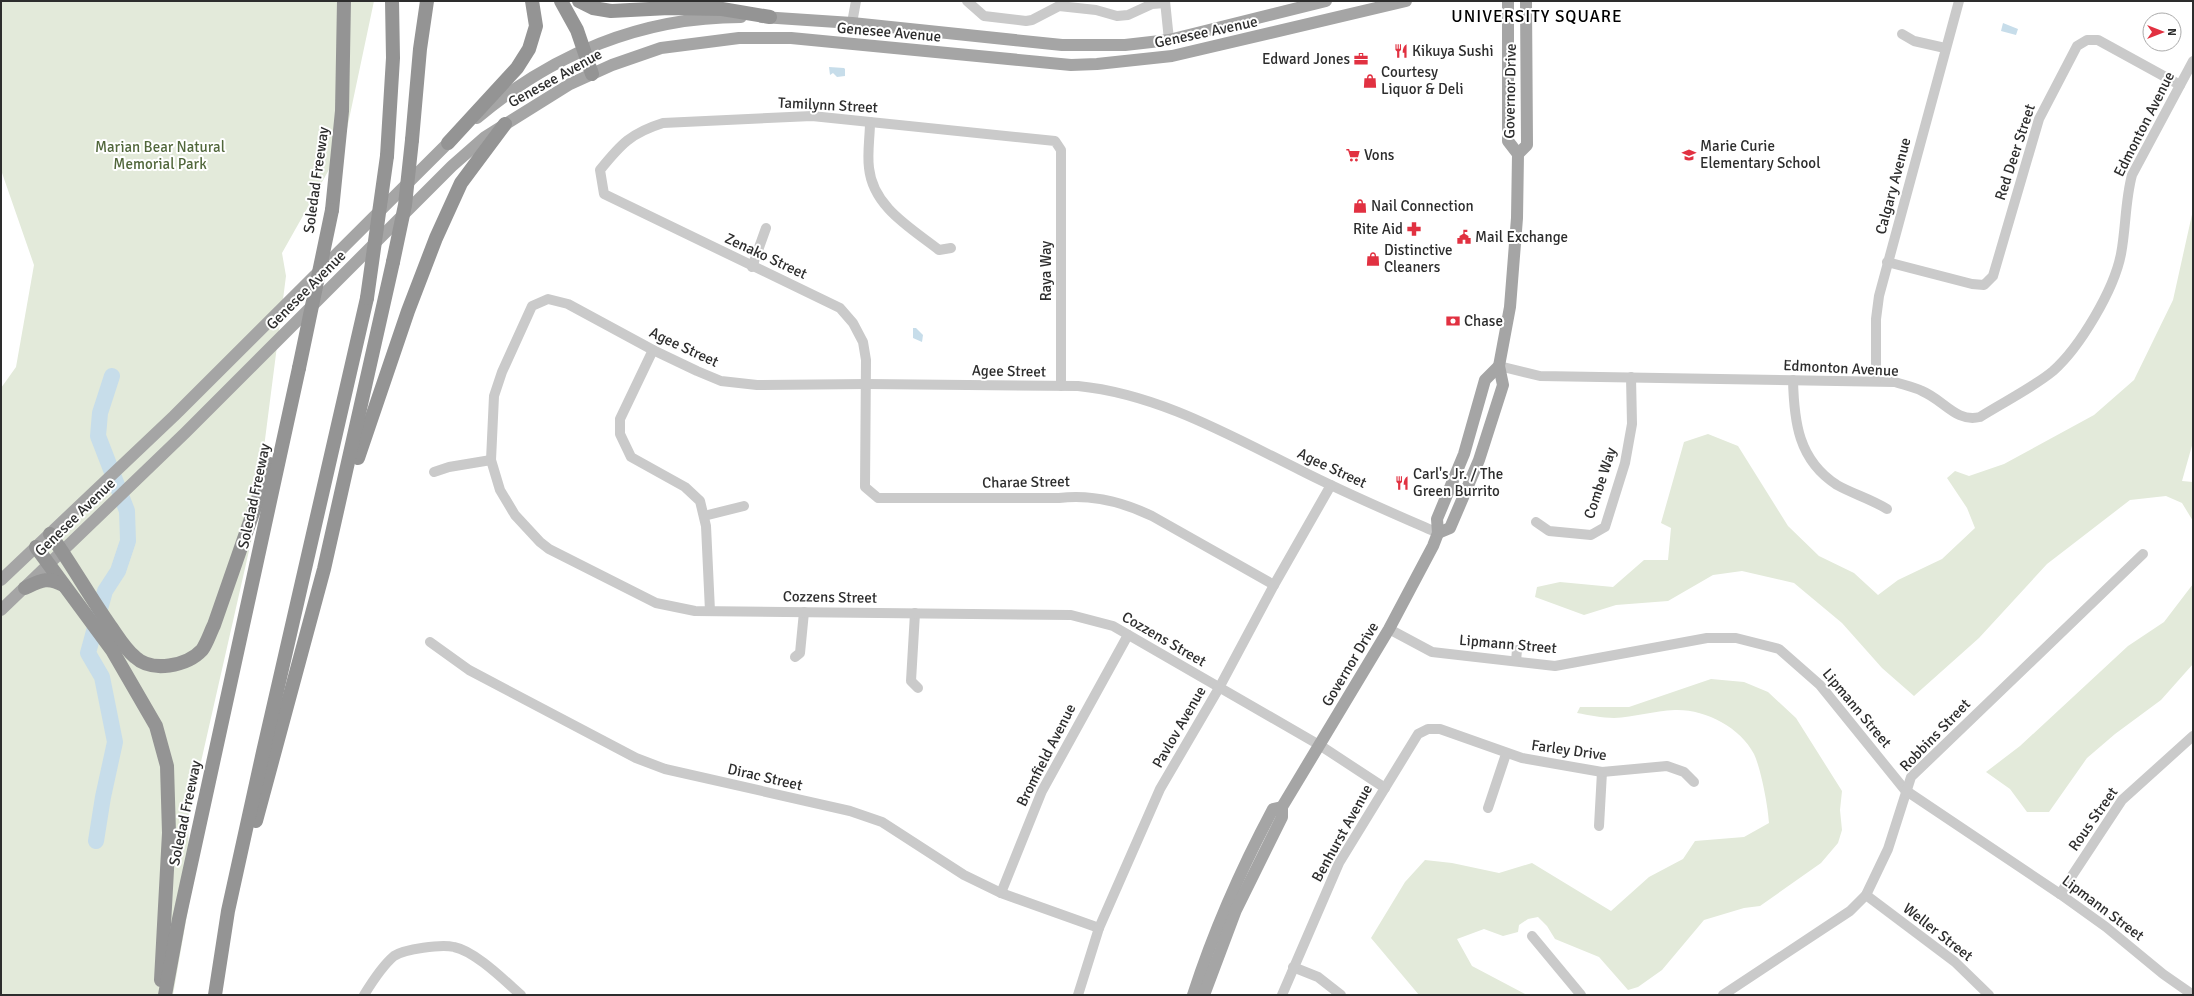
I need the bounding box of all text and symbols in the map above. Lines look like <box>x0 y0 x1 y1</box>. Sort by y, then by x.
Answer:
district label: UNIVERSITY SQUARE <box>1451 6 1623 27</box>
street label: Genesee Avenue <box>1153 12 1259 52</box>
north arrow <box>2142 12 2182 52</box>
street label: Genesee Avenue <box>836 18 942 46</box>
text: N <box>2165 28 2178 36</box>
place label: Kikuya Sushi <box>1412 42 1494 60</box>
restaurant icon: Kikuya Sushi <box>1393 43 1409 59</box>
street label: Governor Drive <box>1500 43 1520 139</box>
street label: Genesee Avenue <box>505 45 605 111</box>
place label: Edward Jones <box>1262 50 1350 68</box>
office icon: Edward Jones <box>1353 51 1369 67</box>
place label: Courtesy Liquor & Deli <box>1381 63 1464 98</box>
street label: Edmonton Avenue <box>2110 68 2178 180</box>
shop icon: Courtesy Liquor & Deli <box>1362 73 1378 89</box>
street label: Tamilynn Street <box>778 93 878 117</box>
street label: Red Deer Street <box>1991 102 2039 202</box>
street label: Soledad Freeway <box>300 126 332 234</box>
street label: Calgary Avenue <box>1871 136 1915 236</box>
place label: Marie Curie Elementary School <box>1700 137 1821 172</box>
park label: Marian Bear Natural Memorial Park <box>95 138 225 173</box>
place label: Vons <box>1364 146 1395 164</box>
supermarket icon: Vons <box>1345 147 1361 163</box>
school or university icon: Marie Curie Elementary School <box>1681 147 1697 163</box>
place label: Nail Connection <box>1371 197 1474 215</box>
shop icon: Nail Connection <box>1352 198 1368 214</box>
place label: Rite Aid <box>1353 220 1403 238</box>
pharmacy icon: Rite Aid <box>1406 221 1422 237</box>
place label: Mail Exchange <box>1475 228 1568 246</box>
street label: Zenako Street <box>722 229 810 283</box>
public building icon: Mail Exchange <box>1456 229 1472 245</box>
street label: Raya Way <box>1037 241 1055 301</box>
place label: Distinctive Cleaners <box>1384 241 1452 276</box>
street label: Genesee Avenue <box>263 247 349 333</box>
shop icon: Distinctive Cleaners <box>1365 251 1381 267</box>
place label: Chase <box>1464 312 1503 330</box>
bank icon: Chase <box>1445 313 1461 329</box>
street label: Agee Street <box>646 323 722 371</box>
street label: Edmonton Avenue <box>1783 356 1899 380</box>
street label: Agee Street <box>972 361 1046 381</box>
street label: Soledad Freeway <box>234 442 274 550</box>
street label: Agee Street <box>1294 444 1370 492</box>
street label: Combe Way <box>1580 445 1620 521</box>
place label: Carl's Jr. / The Green Burrito <box>1413 465 1503 500</box>
street label: Charae Street <box>982 472 1070 492</box>
street label: Genesee Avenue <box>31 474 119 560</box>
restaurant icon: Carl's Jr. / The Green Burrito <box>1394 475 1410 491</box>
street label: Cozzens Street <box>783 587 877 607</box>
street label: Cozzens Street <box>1119 608 1209 670</box>
street label: Governor Drive <box>1318 619 1382 709</box>
street label: Lipmann Street <box>1458 631 1558 657</box>
street label: Lipmann Street <box>1819 665 1895 751</box>
street label: Pavlov Avenue <box>1148 683 1210 771</box>
street label: Robbins Street <box>1896 695 1974 775</box>
street label: Bromfield Avenue <box>1012 701 1080 809</box>
street label: Farley Drive <box>1530 736 1608 764</box>
street label: Soledad Freeway <box>165 759 205 867</box>
street label: Dirac Street <box>726 760 804 794</box>
street label: Benhurst Avenue <box>1308 781 1376 885</box>
street label: Rous Street <box>2064 784 2122 854</box>
street label: Lipmann Street <box>2059 871 2147 945</box>
street label: Weller Street <box>1900 899 1976 965</box>

